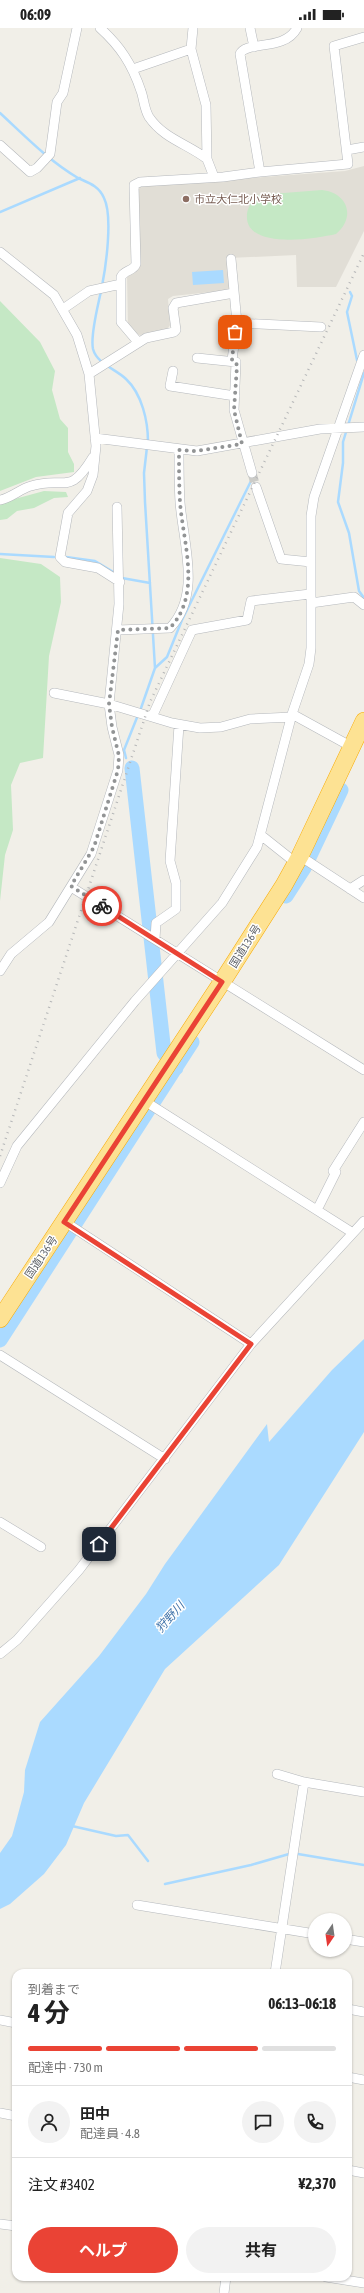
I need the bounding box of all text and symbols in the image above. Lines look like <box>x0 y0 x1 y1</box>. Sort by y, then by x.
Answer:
text: 06:09 <box>20 6 51 23</box>
place label: 市立大仁北小学校 <box>194 193 282 205</box>
marker: 市立大仁北小学校 <box>181 194 191 204</box>
pin <box>218 315 252 349</box>
icon: bag <box>224 321 246 343</box>
courier <box>82 886 122 926</box>
icon: bike <box>91 895 113 917</box>
street label: 国道136号 <box>227 922 263 970</box>
street label: 国道136号 <box>22 1234 60 1280</box>
pin <box>82 1527 116 1561</box>
icon: home <box>88 1533 110 1555</box>
water label: 狩野川 <box>153 1597 189 1635</box>
north arrow <box>308 1913 352 1957</box>
map controls <box>308 1913 352 1957</box>
text: 到着まで <box>28 1982 80 1997</box>
text: 06:13–06:18 <box>268 1995 336 2012</box>
text: 4 分 <box>28 1998 70 2028</box>
text: 配達中 · 730 m <box>28 2060 103 2075</box>
button: person <box>28 2101 70 2143</box>
button: chat <box>242 2101 284 2143</box>
button: phone <box>294 2101 336 2143</box>
text: 田中 <box>80 2105 110 2122</box>
text: 配達員 · 4.8 <box>80 2126 140 2141</box>
text: ¥2,370 <box>298 2175 336 2192</box>
text: 注文 #3402 <box>28 2176 95 2193</box>
button: ヘルプ <box>28 2227 178 2273</box>
button: 共有 <box>186 2227 336 2273</box>

